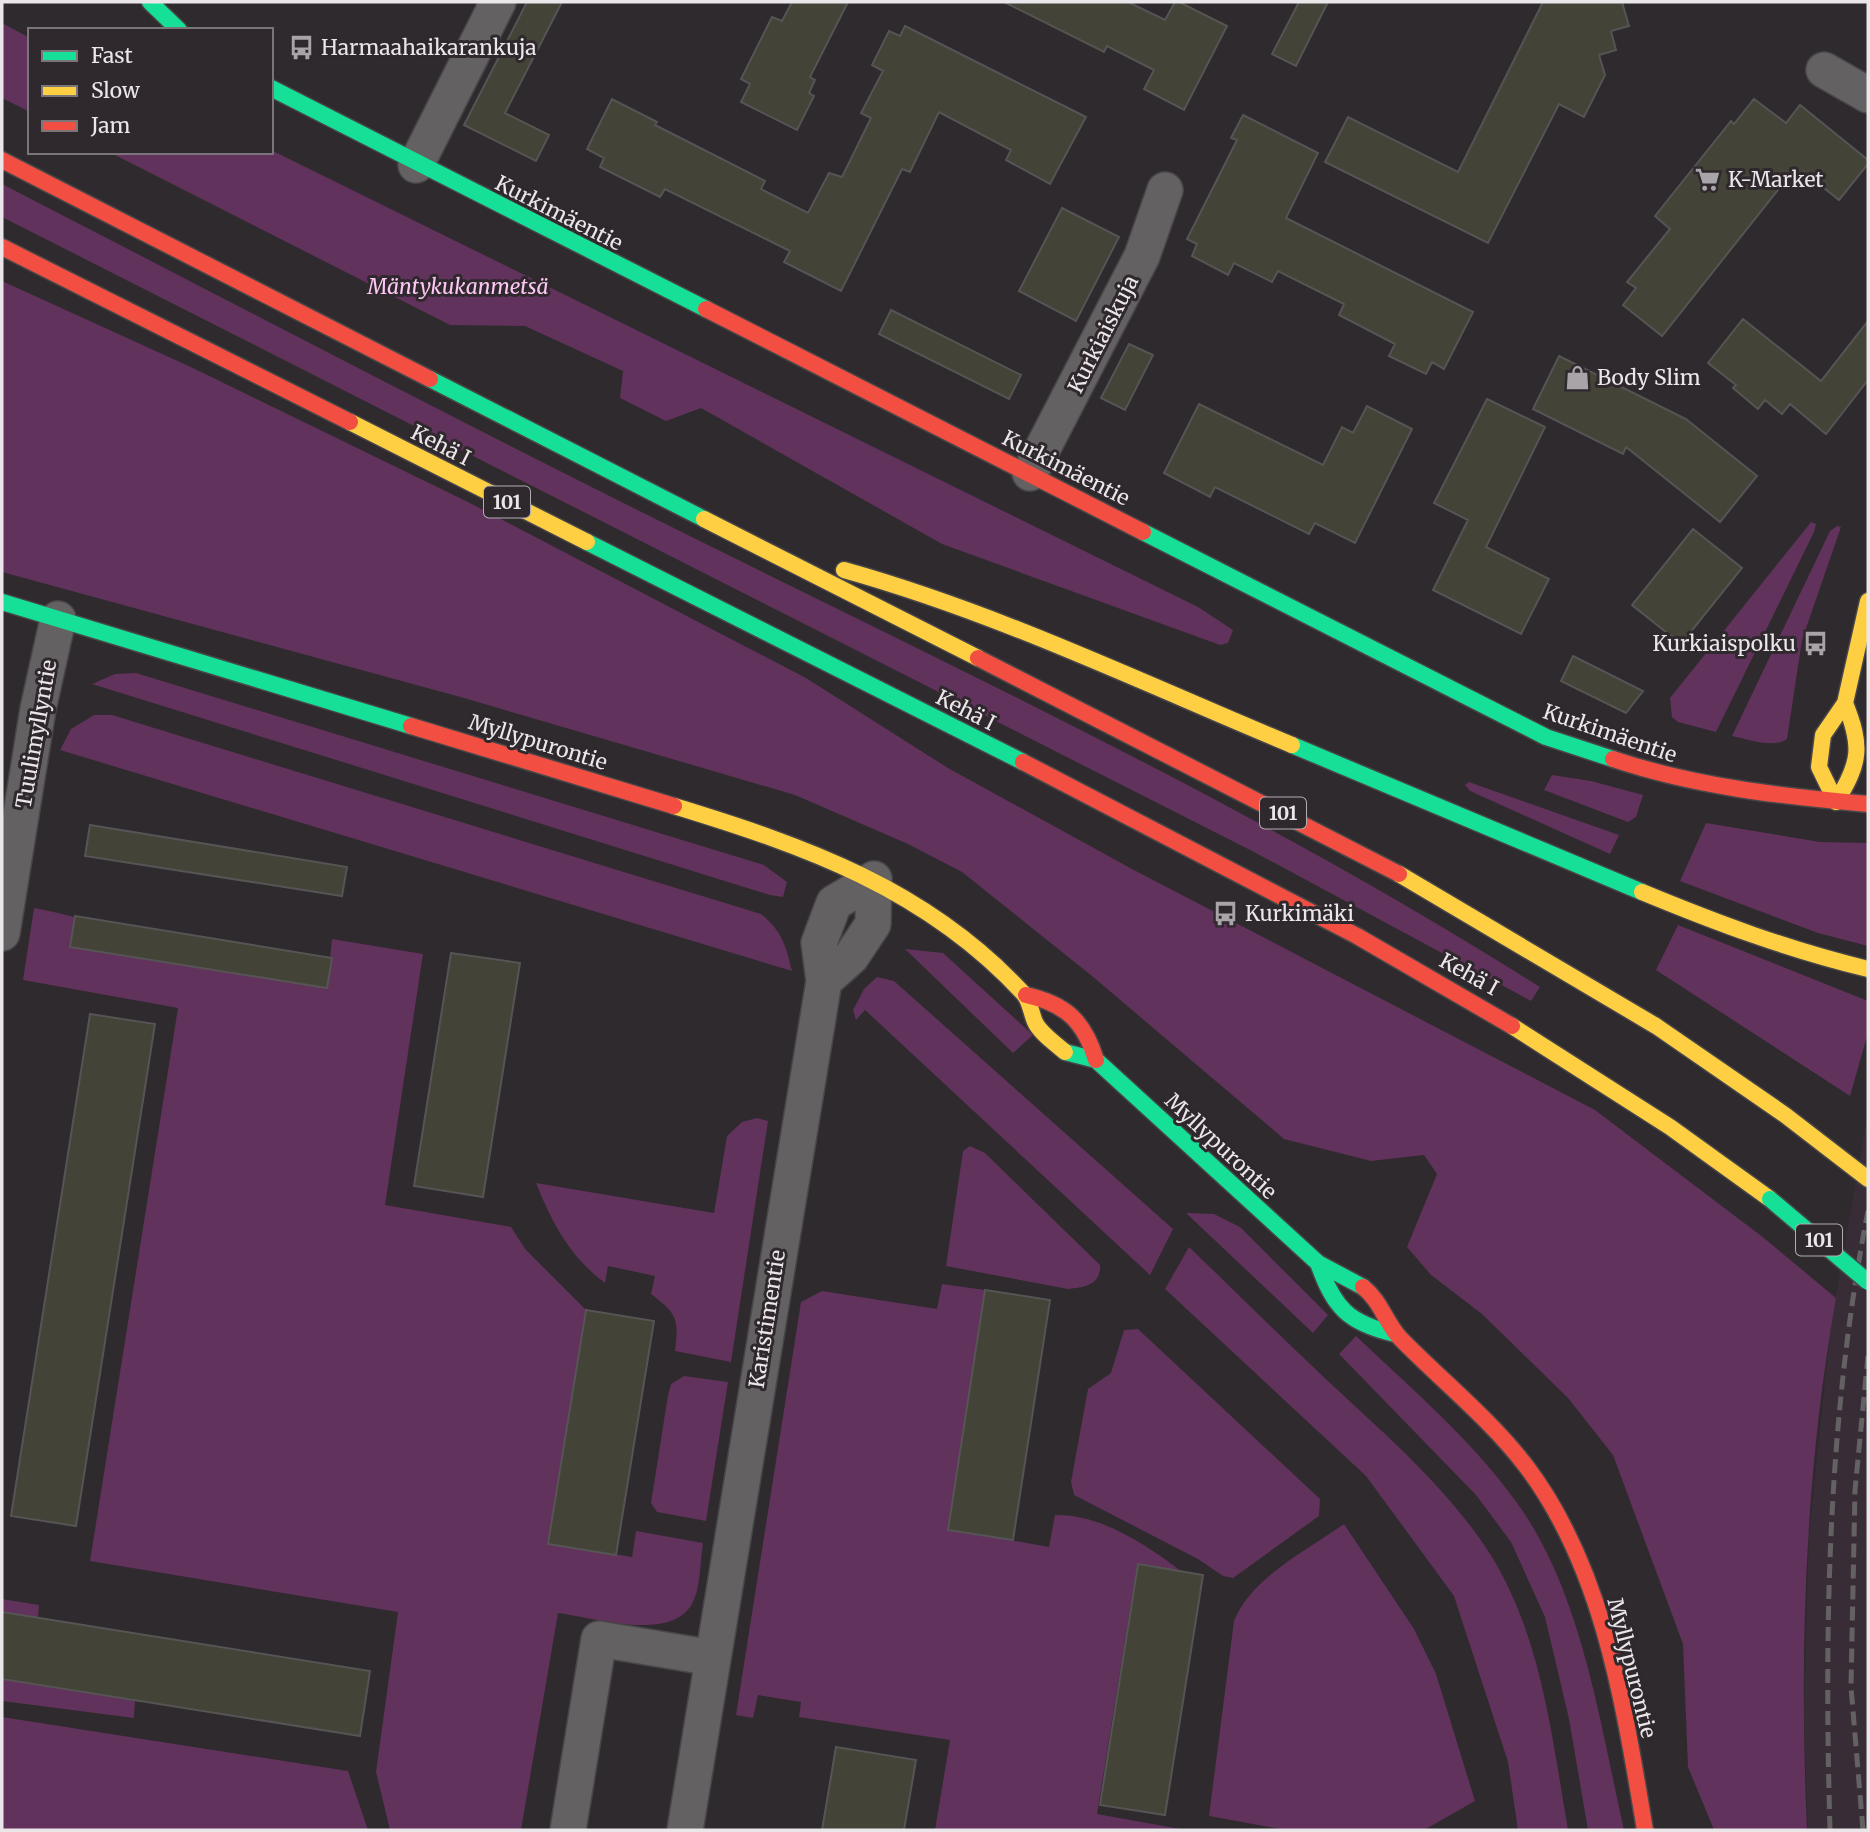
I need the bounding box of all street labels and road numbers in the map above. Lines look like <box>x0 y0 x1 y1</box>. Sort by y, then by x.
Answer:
street label: Kurkimäentie <box>491 169 627 257</box>
street label: Kurkiaiskuja <box>1062 271 1144 397</box>
street label: Kehä I <box>407 419 475 471</box>
street label: Kurkimäentie <box>998 424 1134 512</box>
road number: 101 <box>484 486 530 517</box>
street label: Tuulimyllyntie <box>10 657 62 810</box>
street label: Kehä I <box>932 684 1000 736</box>
street label: Kurkimäentie <box>1540 698 1680 768</box>
street label: Myllypurontie <box>465 708 611 776</box>
road number: 101 <box>1260 798 1306 828</box>
street label: Kehä I <box>1435 947 1503 1001</box>
street label: Myllypurontie <box>1159 1087 1283 1205</box>
road number: 101 <box>1796 1224 1842 1256</box>
street label: Karistimentie <box>743 1248 791 1390</box>
street label: Myllypurontie <box>1602 1595 1662 1741</box>

